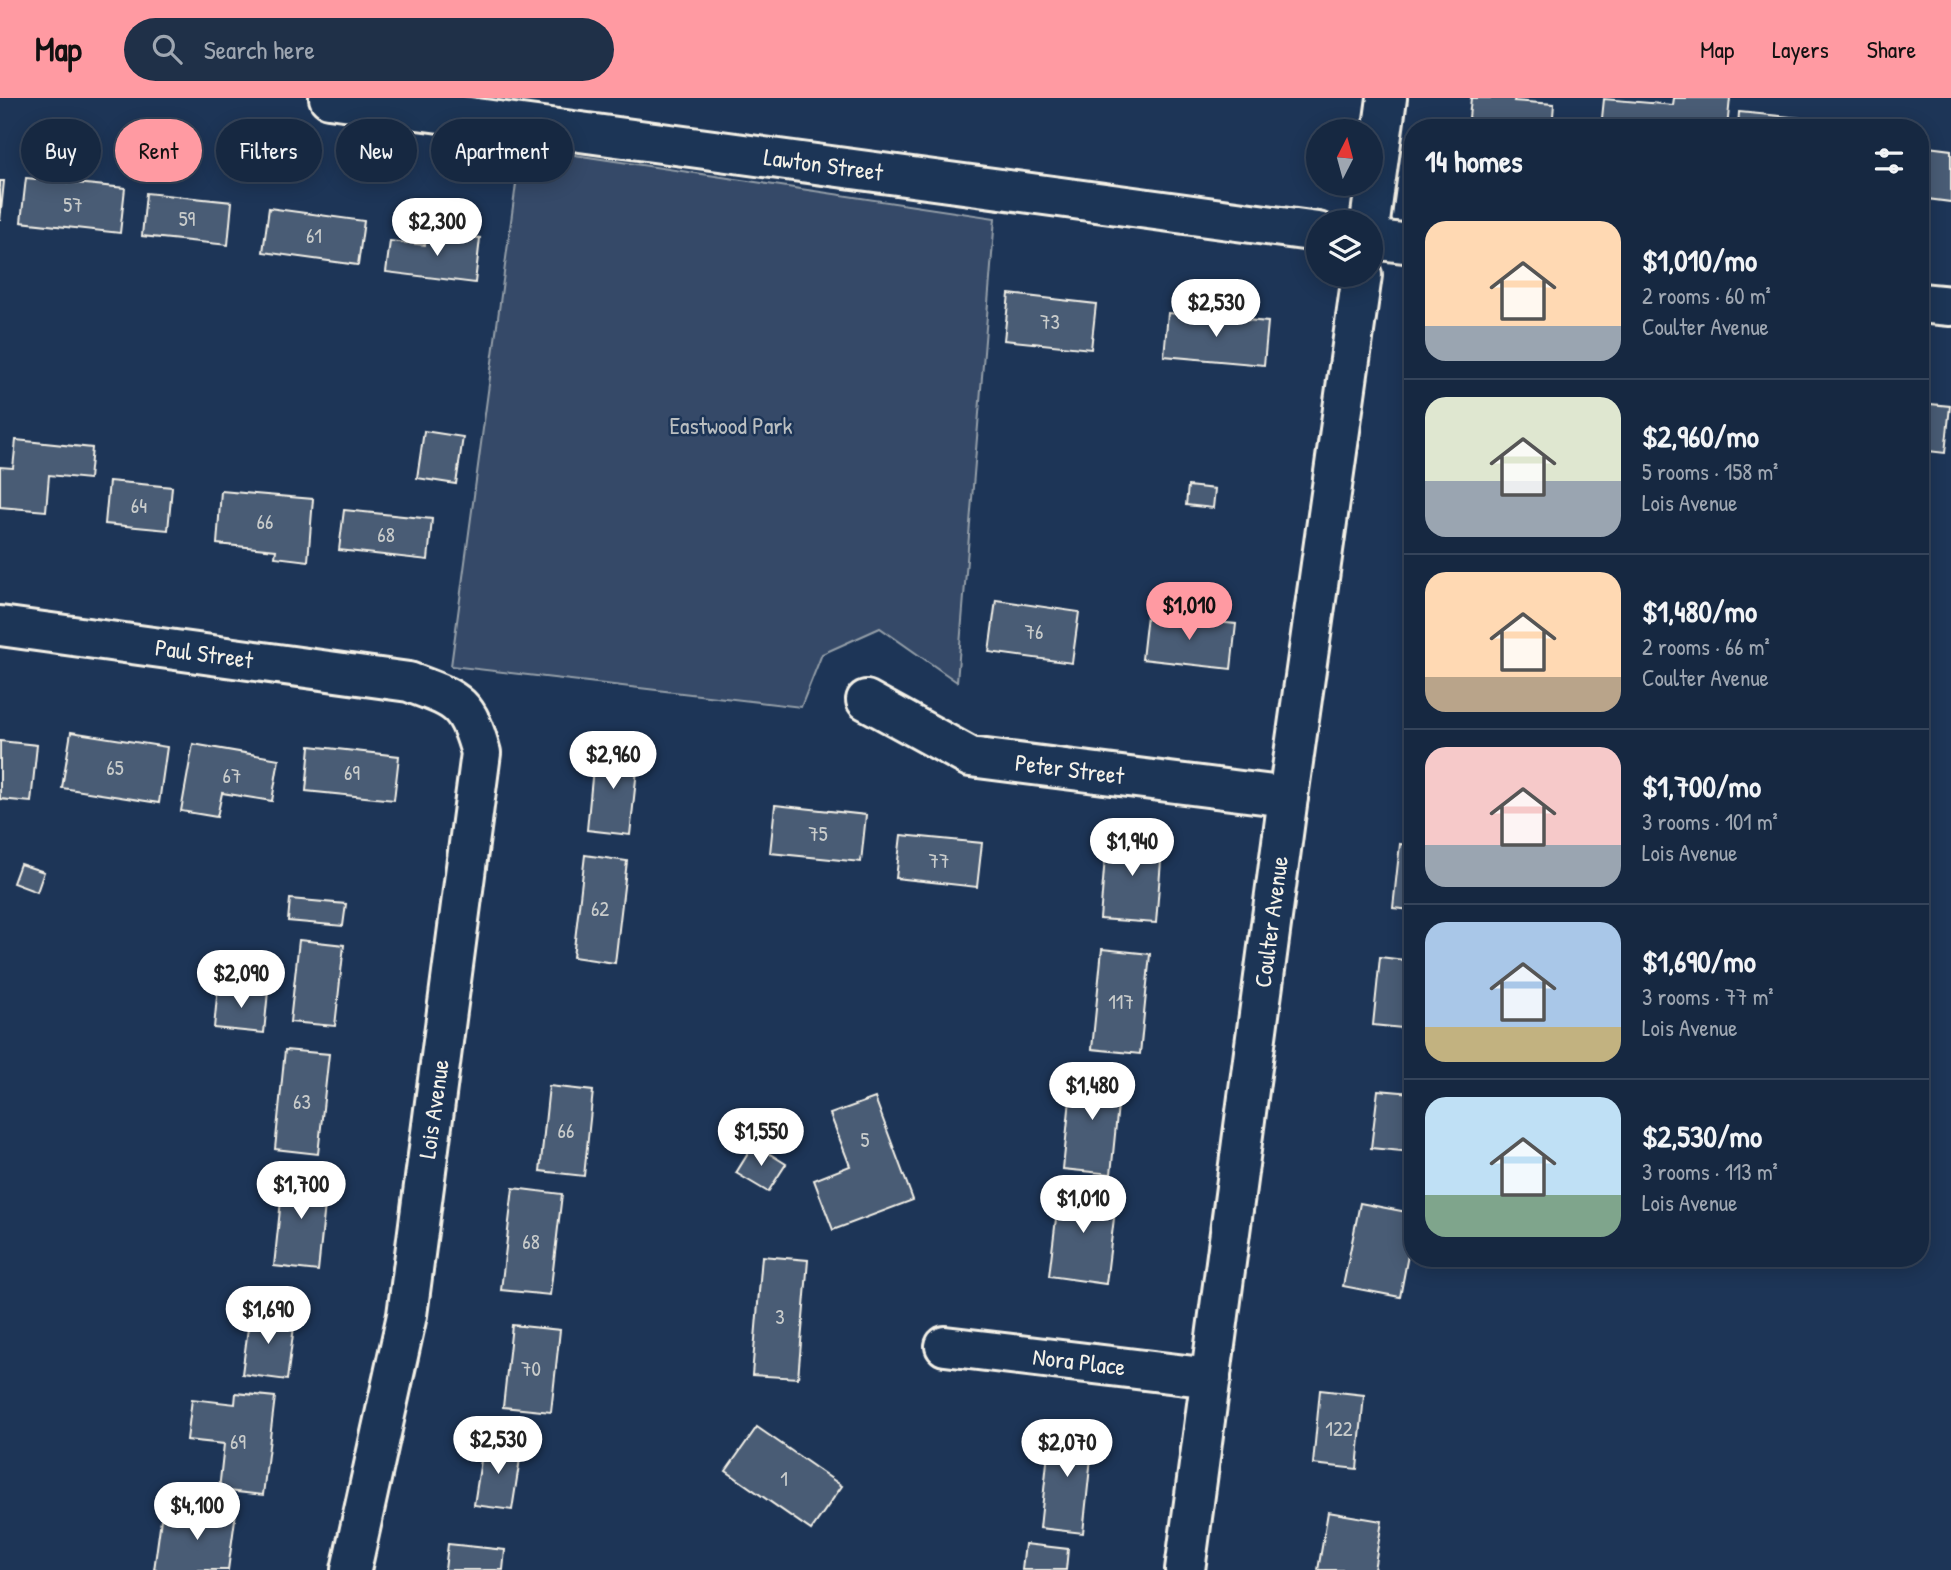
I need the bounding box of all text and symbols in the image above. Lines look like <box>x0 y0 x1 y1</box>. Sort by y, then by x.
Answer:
search box <box>124 18 614 81</box>
text: Map <box>35 27 82 71</box>
icon: search <box>148 30 186 68</box>
text: Search here <box>204 32 315 67</box>
text: Map <box>1700 33 1734 65</box>
text: Layers <box>1772 33 1829 65</box>
text: Share <box>1867 33 1916 65</box>
chip: Buy <box>21 119 101 182</box>
chip: Rent <box>115 119 202 182</box>
chip: Filters <box>216 119 322 182</box>
chip: New <box>336 119 417 182</box>
chip: Apartment <box>431 119 573 182</box>
north arrow <box>1306 119 1382 196</box>
map controls <box>1306 119 1383 287</box>
street label: Lawton Street <box>762 140 886 188</box>
text: 14 homes <box>1425 141 1523 181</box>
icon: filters <box>1870 142 1908 180</box>
house number: 57 <box>63 190 83 219</box>
pin: $2,300 <box>380 198 494 258</box>
house number: 59 <box>179 204 196 233</box>
text: $2,300 <box>408 205 466 236</box>
button: layers <box>1306 210 1383 287</box>
house number: 61 <box>306 221 322 250</box>
text: $1,010/mo <box>1642 240 1757 280</box>
icon: home <box>1481 249 1565 333</box>
pin: $2,530 <box>1159 280 1273 339</box>
text: 2 rooms · 60 m² <box>1642 280 1771 311</box>
text: $2,530 <box>1187 286 1245 317</box>
house number: 73 <box>1040 307 1060 336</box>
text: Coulter Avenue <box>1642 311 1769 342</box>
park label: Eastwood Park <box>670 409 793 441</box>
text: $2,960/mo <box>1642 416 1759 456</box>
icon: home <box>1481 425 1565 509</box>
text: 5 rooms · 158 m² <box>1642 456 1778 487</box>
text: Lois Avenue <box>1642 487 1737 518</box>
house number: 64 <box>131 491 147 520</box>
house number: 66 <box>257 507 273 536</box>
house number: 68 <box>377 520 395 549</box>
pin: $1,010 <box>1132 582 1246 642</box>
text: $1,010 <box>1162 589 1216 620</box>
text: $1,480/mo <box>1642 591 1757 631</box>
icon: home <box>1481 600 1565 684</box>
house number: 76 <box>1025 617 1043 646</box>
street label: Paul Street <box>153 630 256 676</box>
text: 2 rooms · 66 m² <box>1642 631 1770 662</box>
text: Coulter Avenue <box>1642 662 1769 693</box>
pin: $2,960 <box>556 732 670 791</box>
text: $2,960 <box>586 738 641 769</box>
street label: Peter Street <box>1013 746 1127 791</box>
house number: 65 <box>106 753 124 782</box>
house number: 69 <box>344 758 360 787</box>
house number: 67 <box>223 761 241 790</box>
text: $1,700/mo <box>1642 766 1761 806</box>
icon: home <box>1481 775 1565 859</box>
text: 3 rooms · 101 m² <box>1642 806 1778 837</box>
pin: $1,940 <box>1075 818 1189 878</box>
house number: 75 <box>808 819 828 848</box>
text: $1,940 <box>1106 825 1158 856</box>
text: Lois Avenue <box>1642 837 1737 868</box>
house number: 77 <box>929 846 949 875</box>
street label: Coulter Avenue <box>1246 853 1295 989</box>
house number: 62 <box>591 894 609 923</box>
text: $1,690/mo <box>1642 941 1756 981</box>
pin: $2,090 <box>184 950 298 1010</box>
icon: home <box>1481 950 1565 1034</box>
text: $2,090 <box>213 957 269 988</box>
text: 3 rooms · 77 m² <box>1642 981 1774 1012</box>
house number: 117 <box>1108 987 1134 1016</box>
text: Lois Avenue <box>1642 1012 1737 1043</box>
street label: Lois Avenue <box>410 1057 456 1160</box>
pin: $1,480 <box>1035 1062 1149 1122</box>
text: $1,480 <box>1065 1069 1119 1100</box>
house number: 63 <box>293 1087 311 1116</box>
pin: $1,550 <box>704 1108 818 1168</box>
text: $1,550 <box>734 1115 788 1146</box>
house number: 66 <box>558 1116 574 1145</box>
text: $2,530/mo <box>1642 1116 1762 1156</box>
house number: 5 <box>861 1125 870 1154</box>
icon: home <box>1481 1125 1565 1209</box>
text: 3 rooms · 113 m² <box>1642 1156 1778 1187</box>
pin: $1,700 <box>244 1162 358 1221</box>
text: $1,700 <box>273 1168 329 1199</box>
pin: $1,010 <box>1026 1176 1140 1235</box>
text: $1,010 <box>1056 1182 1110 1213</box>
text: Lois Avenue <box>1642 1187 1737 1218</box>
house number: 68 <box>522 1227 540 1256</box>
pin: $1,690 <box>211 1286 325 1346</box>
text: $1,690 <box>242 1293 294 1324</box>
house number: 3 <box>775 1302 785 1331</box>
street label: Nora Place <box>1031 1340 1128 1383</box>
house number: 70 <box>521 1354 541 1383</box>
house number: 122 <box>1325 1414 1353 1443</box>
pin: $2,530 <box>441 1416 555 1476</box>
pin: $2,070 <box>1010 1420 1124 1479</box>
text: $2,530 <box>469 1423 527 1454</box>
text: $2,070 <box>1037 1426 1097 1457</box>
house number: 69 <box>230 1427 246 1456</box>
house number: 1 <box>780 1464 788 1493</box>
pin: $4,100 <box>140 1482 254 1542</box>
text: $4,100 <box>170 1489 224 1520</box>

